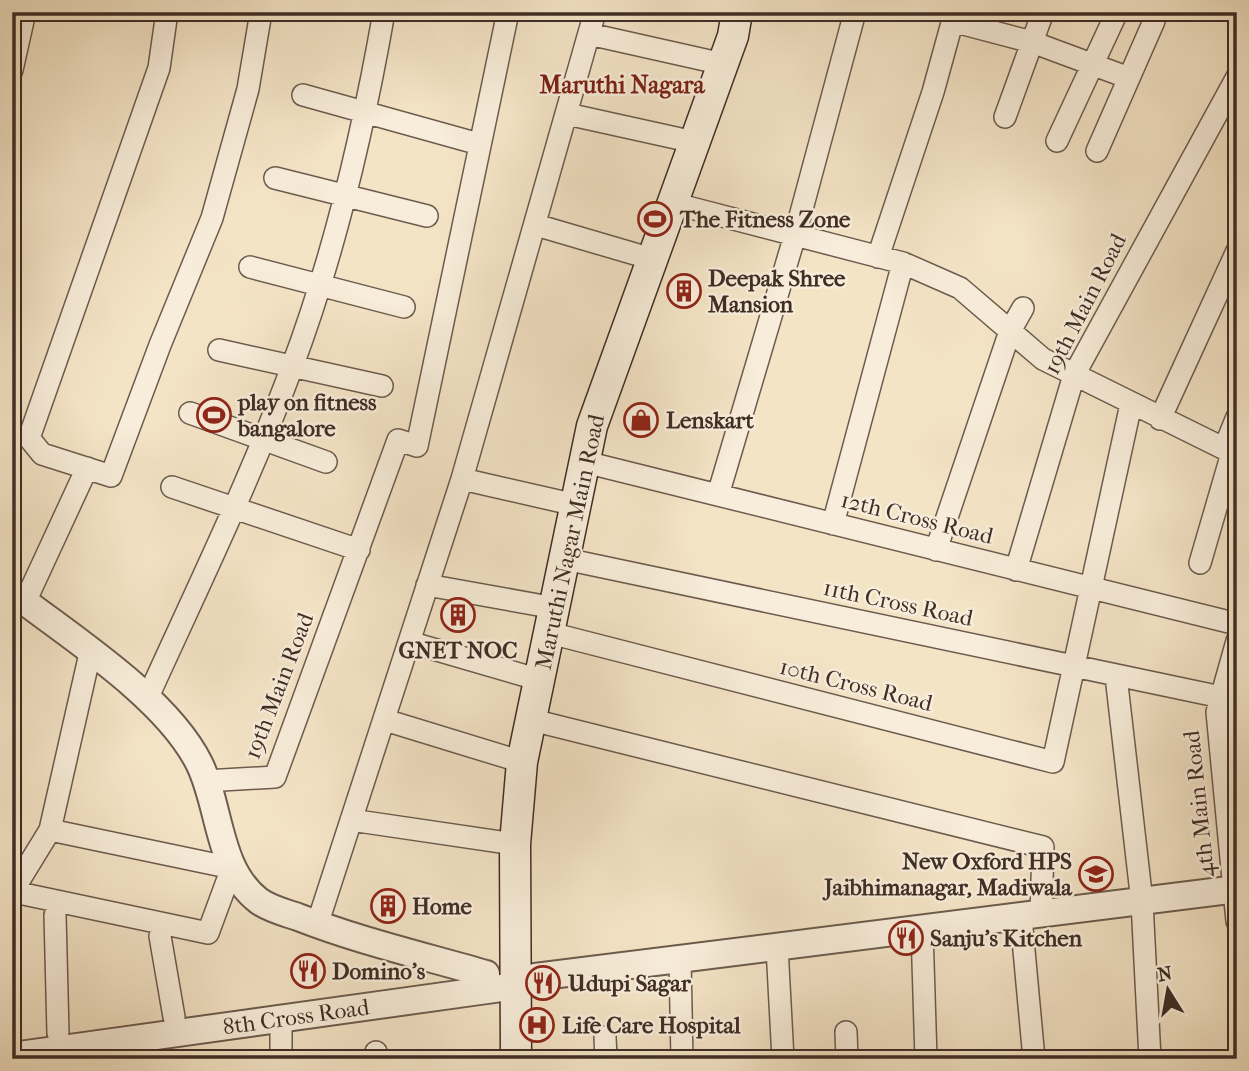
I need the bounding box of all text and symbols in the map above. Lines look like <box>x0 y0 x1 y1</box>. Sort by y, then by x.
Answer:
district label: Maruthi Nagara <box>539 71 705 99</box>
sports icon: The Fitness Zone <box>636 200 674 238</box>
place label: The Fitness Zone <box>679 206 851 233</box>
street label: 19th Main Road <box>1038 229 1132 379</box>
place label: Deepak Shree Mansion <box>708 265 846 318</box>
building icon: Deepak Shree Mansion <box>665 272 703 310</box>
place label: play on fitness bangalore <box>237 389 377 442</box>
sports icon: play on fitness bangalore <box>195 396 233 434</box>
shop icon: Lenskart <box>622 401 660 439</box>
place label: Lenskart <box>666 407 755 434</box>
street label: Maruthi Nagar Main Road <box>530 411 610 672</box>
street label: 12th Cross Road <box>838 486 996 550</box>
street label: 11th Cross Road <box>821 574 976 632</box>
building icon: GNET NOC <box>439 596 477 634</box>
street label: 19th Main Road <box>239 609 319 763</box>
place label: GNET NOC <box>398 637 518 664</box>
street label: 10th Cross Road <box>777 653 936 717</box>
street label: 4th Main Road <box>1178 729 1220 879</box>
place label: New Oxford HPS Jaibhimanagar, Madiwala <box>822 848 1073 901</box>
school or university icon: New Oxford HPS Jaibhimanagar, Madiwala <box>1077 855 1115 893</box>
building icon: Home <box>369 887 407 925</box>
place label: Home <box>412 893 472 920</box>
restaurant icon: Sanju's Kitchen <box>887 919 925 957</box>
place label: Sanju's Kitchen <box>930 925 1083 952</box>
restaurant icon: Domino's <box>289 952 327 990</box>
north arrow <box>1134 956 1204 1026</box>
place label: Domino's <box>332 958 426 985</box>
text: N <box>1156 962 1175 986</box>
restaurant icon: Udupi Sagar <box>524 964 562 1002</box>
place label: Udupi Sagar <box>567 970 692 997</box>
street label: 8th Cross Road <box>221 993 371 1041</box>
hospital icon: Life Care Hospital <box>518 1006 556 1044</box>
place label: Life Care Hospital <box>562 1012 741 1039</box>

